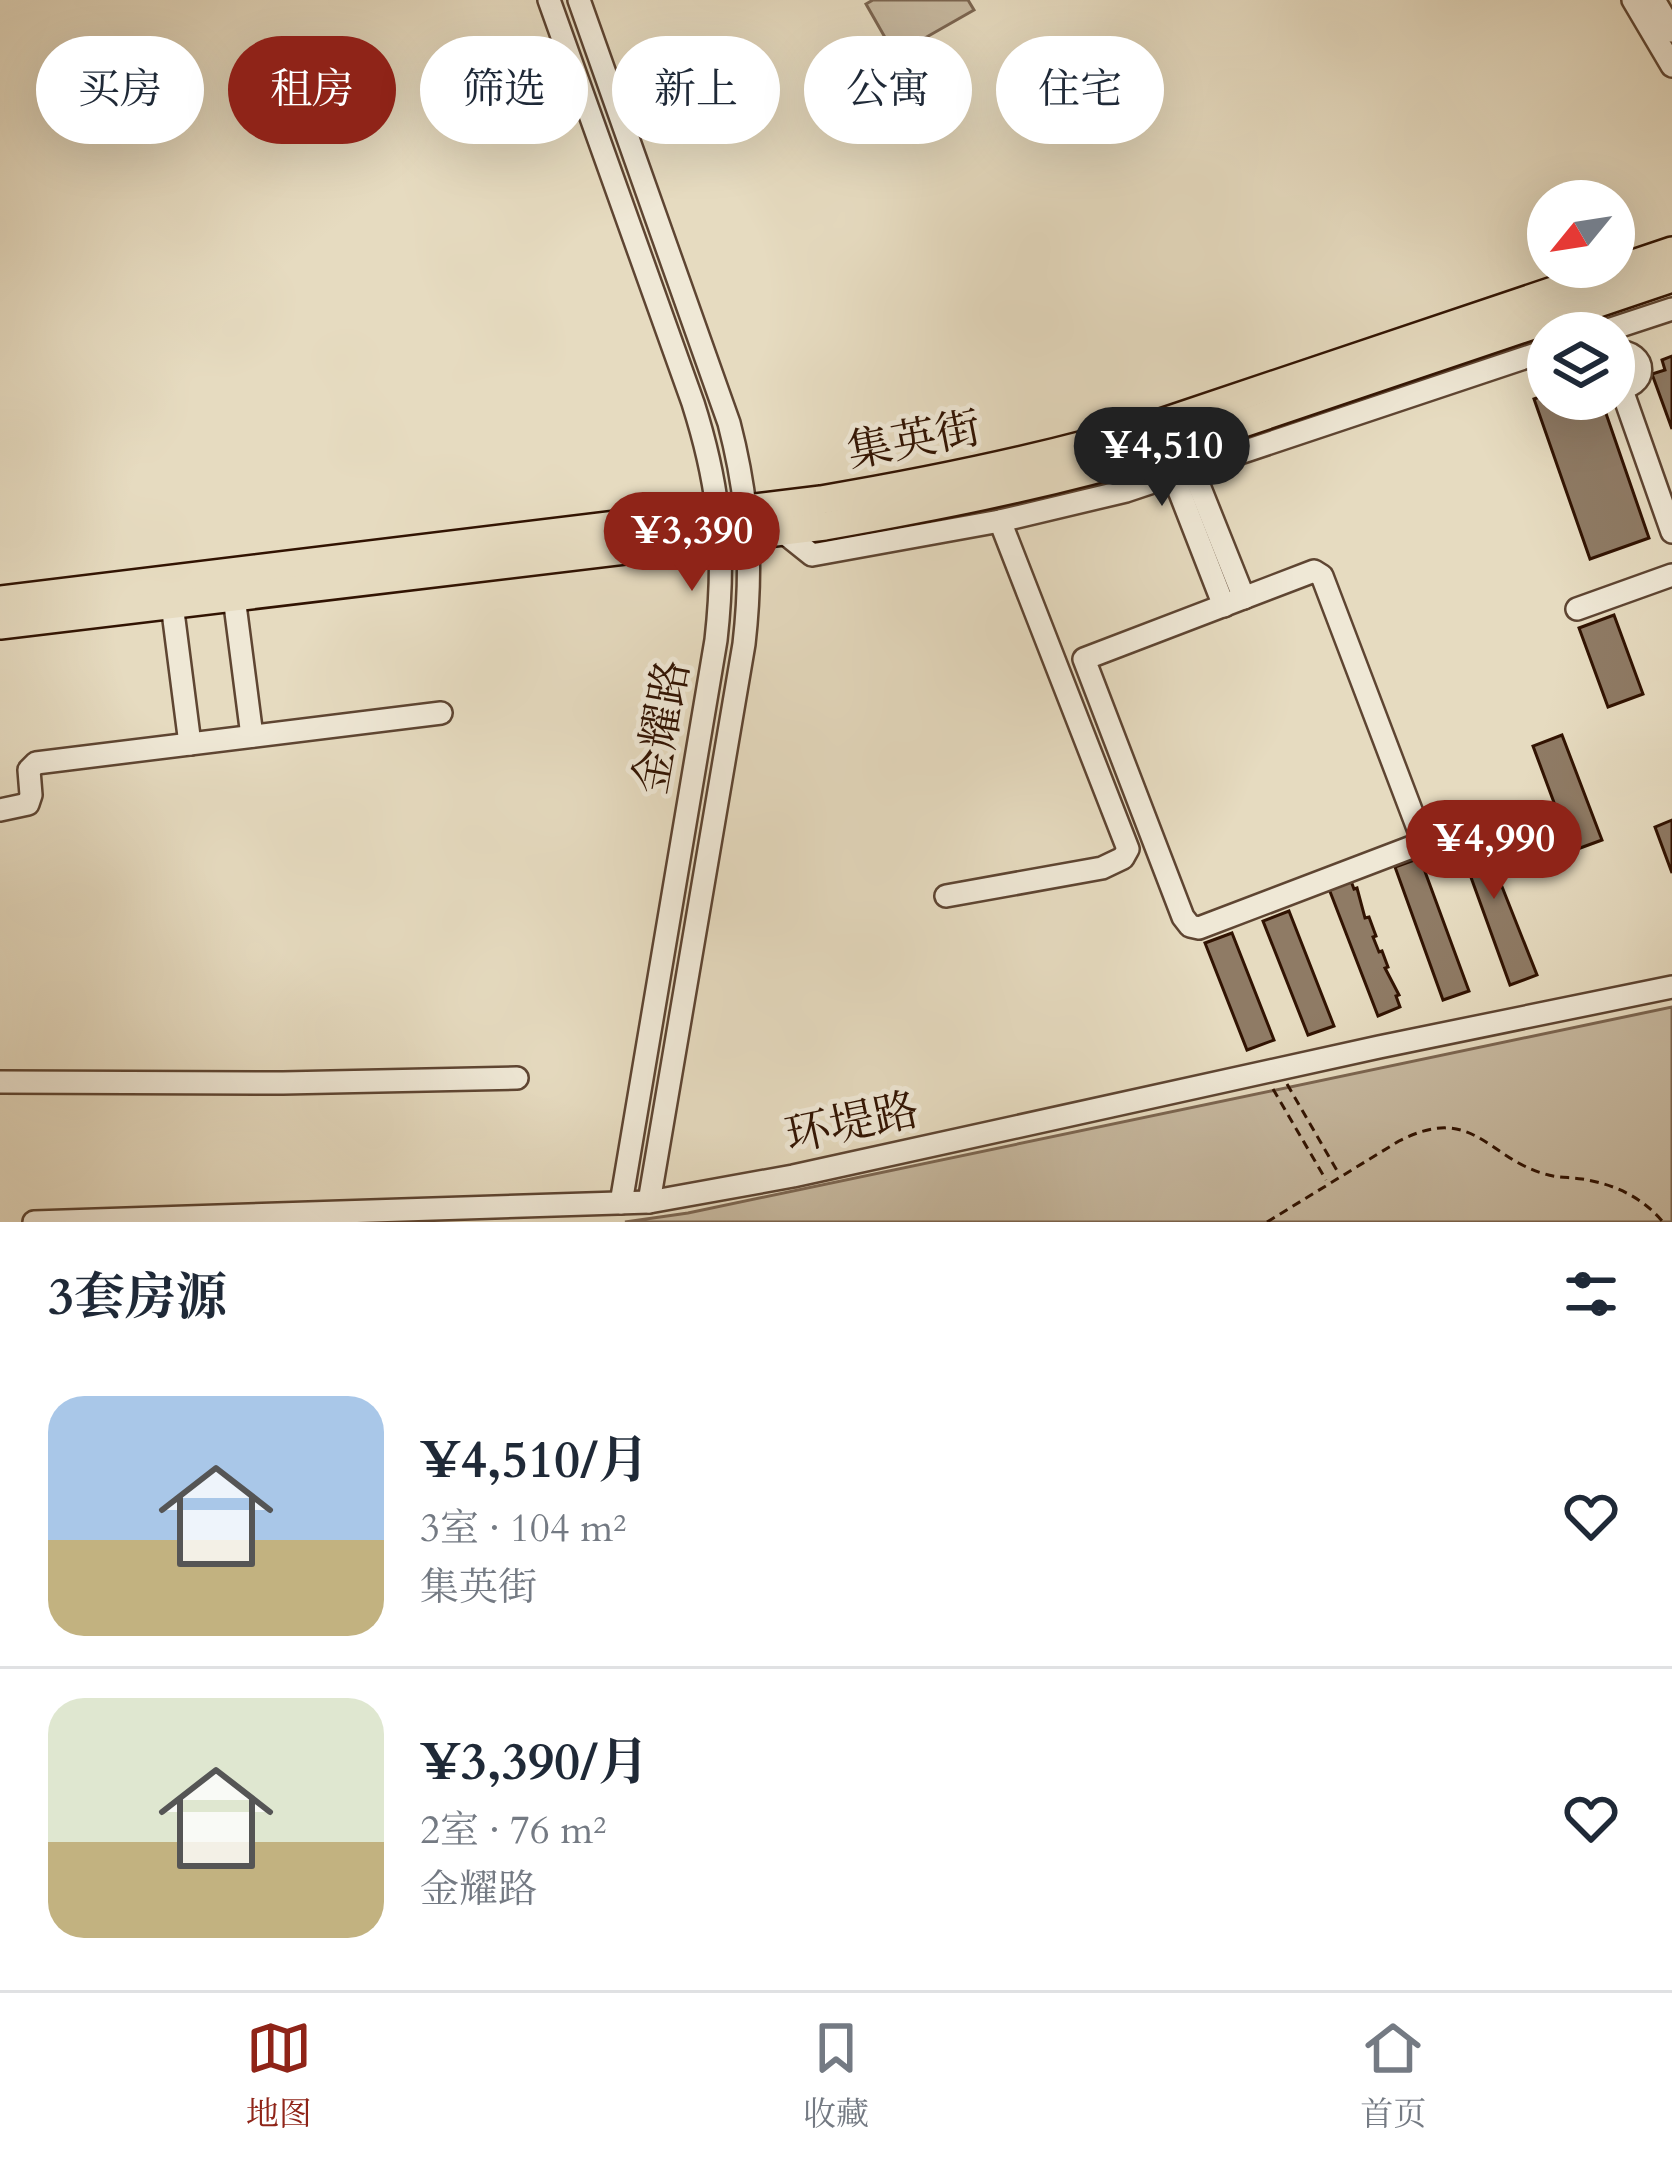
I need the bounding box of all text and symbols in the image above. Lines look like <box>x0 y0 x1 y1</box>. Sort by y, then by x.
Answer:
chip: 买房 <box>36 36 204 144</box>
chip: 租房 <box>228 36 396 144</box>
chip: 筛选 <box>420 36 588 144</box>
chip: 新上 <box>612 36 780 144</box>
chip: 公寓 <box>804 36 972 144</box>
chip: 住宅 <box>996 36 1164 144</box>
north arrow <box>1527 180 1635 288</box>
map controls <box>1527 180 1635 420</box>
button: layers <box>1527 312 1635 420</box>
street label: 集英街 <box>842 397 986 483</box>
pin: ¥4,510 <box>1064 407 1260 509</box>
text: ¥4,510 <box>1101 419 1223 472</box>
pin: ¥3,390 <box>594 492 790 594</box>
text: ¥3,390 <box>631 504 753 557</box>
street label: 金耀路 <box>620 655 704 799</box>
pin: ¥4,990 <box>1396 800 1592 902</box>
text: ¥4,990 <box>1433 812 1555 865</box>
street label: 环堤路 <box>780 1079 924 1167</box>
icon: filters <box>1558 1261 1624 1327</box>
text: 3套房源 <box>48 1263 227 1333</box>
text: ¥4,510/月 <box>420 1426 649 1496</box>
icon: home <box>144 1444 288 1588</box>
icon: heart <box>1558 1483 1624 1549</box>
text: 3室 · 104 m² <box>420 1502 626 1555</box>
text: 集英街 <box>420 1561 537 1614</box>
text: ¥3,390/月 <box>420 1728 649 1798</box>
icon: home <box>144 1746 288 1890</box>
icon: heart <box>1558 1785 1624 1851</box>
text: 2室 · 76 m² <box>420 1804 606 1857</box>
text: 金耀路 <box>420 1863 537 1916</box>
tab: 地图 <box>246 2015 312 2137</box>
tab: 收藏 <box>803 2015 869 2137</box>
tab: 首页 <box>1360 2015 1426 2137</box>

